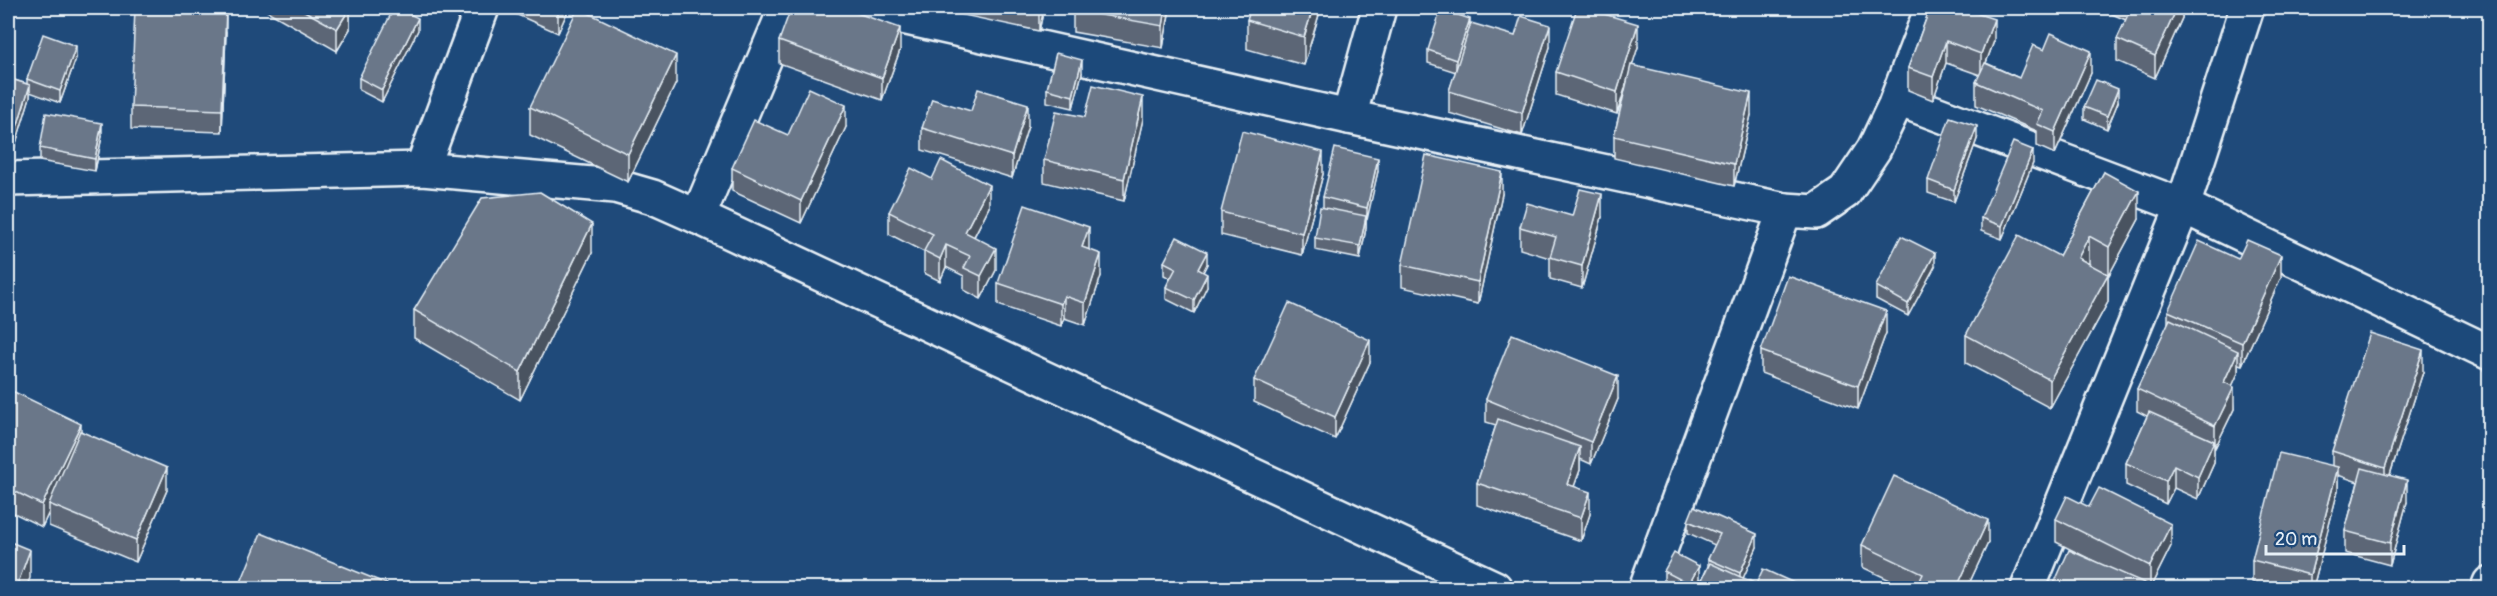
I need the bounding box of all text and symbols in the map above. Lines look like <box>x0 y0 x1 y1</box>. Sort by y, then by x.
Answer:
scale bar <box>2266 518 2404 556</box>
text: 20 m <box>2275 528 2317 551</box>

